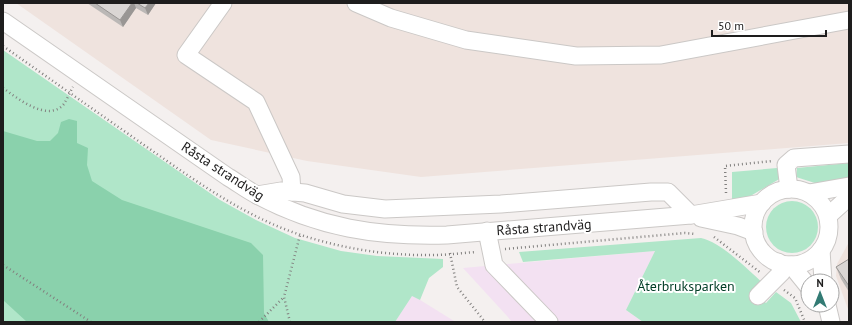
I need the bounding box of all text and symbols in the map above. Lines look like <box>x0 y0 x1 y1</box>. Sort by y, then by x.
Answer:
scale bar <box>712 12 826 38</box>
text: 50 m <box>718 18 744 33</box>
street label: Råsta strandväg <box>178 138 268 204</box>
street label: Råsta strandväg <box>496 215 592 239</box>
north arrow <box>800 273 840 313</box>
text: N <box>816 276 824 290</box>
park label: Återbruksparken <box>637 277 735 295</box>

